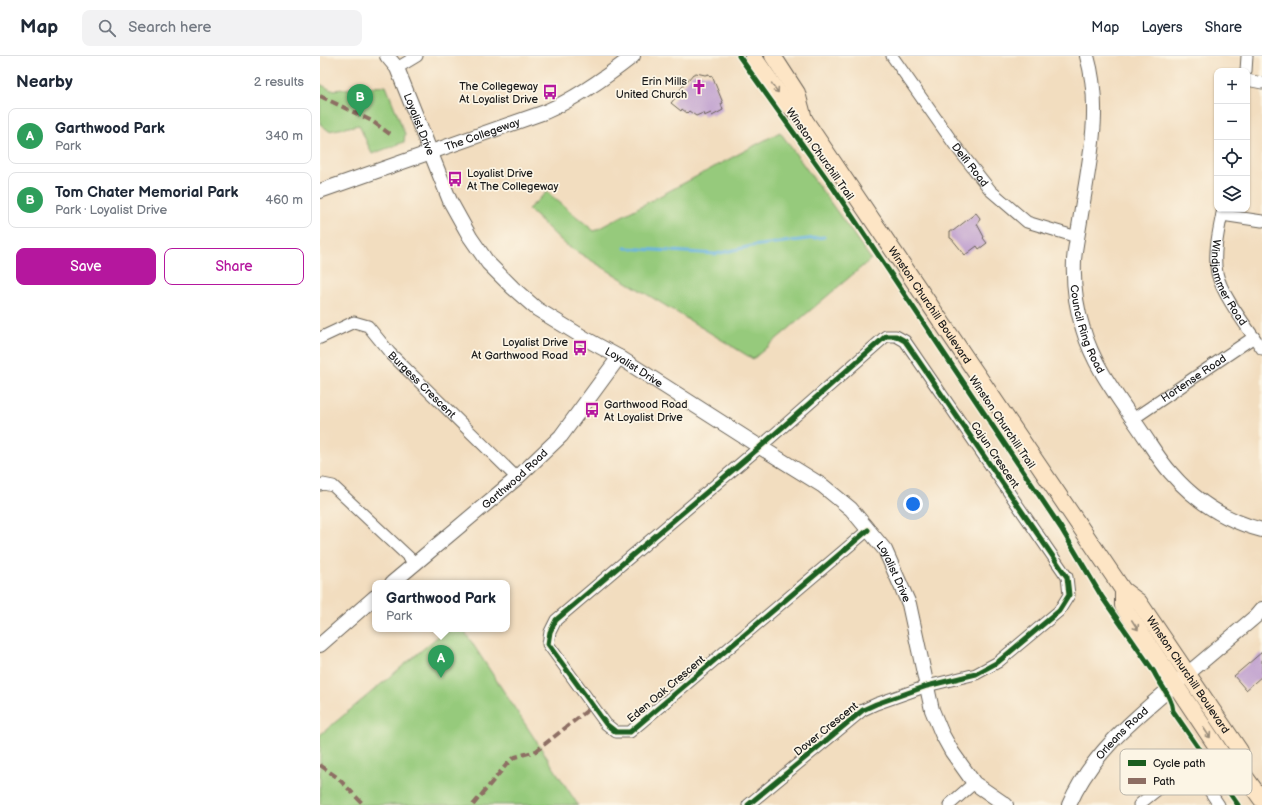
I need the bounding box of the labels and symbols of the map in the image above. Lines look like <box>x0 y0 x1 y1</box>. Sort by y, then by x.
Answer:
place label: Erin Mills United Church <box>616 75 688 101</box>
church icon: Erin Mills United Church <box>690 78 708 96</box>
place label: The Collegeway At Loyalist Drive <box>459 80 538 106</box>
one-way arrow <box>771 82 779 93</box>
bus stop icon: The Collegeway At Loyalist Drive <box>541 83 559 101</box>
pin: B <box>347 84 373 117</box>
street label: Loyalist Drive <box>401 91 438 158</box>
street label: Winston Churchill Trail <box>783 106 857 202</box>
street label: The Collegeway <box>443 115 522 153</box>
street label: Delfi Road <box>949 140 991 189</box>
place label: Loyalist Drive At The Collegeway <box>467 167 558 193</box>
bus stop icon: Loyalist Drive At The Collegeway <box>446 170 464 188</box>
street label: Windjammer Road <box>1209 239 1250 328</box>
street label: Winston Churchill Boulevard <box>886 244 974 366</box>
street label: Council Ring Road <box>1068 284 1108 376</box>
place label: Loyalist Drive At Garthwood Road <box>471 336 568 362</box>
bus stop icon: Loyalist Drive At Garthwood Road <box>571 339 589 357</box>
street label: Loyalist Drive <box>603 344 666 390</box>
street label: Burgess Crescent <box>386 348 459 421</box>
street label: Hortense Road <box>1158 351 1228 405</box>
street label: Winston Churchill Trail <box>966 373 1038 471</box>
place label: Garthwood Road At Loyalist Drive <box>604 398 688 424</box>
bus stop icon: Garthwood Road At Loyalist Drive <box>583 401 601 419</box>
street label: Cajun Crescent <box>968 419 1022 491</box>
street label: Garthwood Road <box>479 446 550 511</box>
your location <box>903 494 923 514</box>
street label: Loyalist Drive <box>874 538 914 604</box>
street label: Winston Churchill Boulevard <box>1144 613 1232 736</box>
one-way arrow <box>1131 619 1139 630</box>
pin: A <box>428 645 454 678</box>
street label: Eden Oak Crescent <box>624 652 708 725</box>
street label: Dover Crescent <box>792 699 861 759</box>
street label: Orleans Road <box>1093 704 1151 762</box>
one-way arrow <box>1203 727 1211 738</box>
legend <box>1120 749 1252 795</box>
text: Cycle path <box>1153 757 1205 770</box>
text: Path <box>1153 775 1175 788</box>

